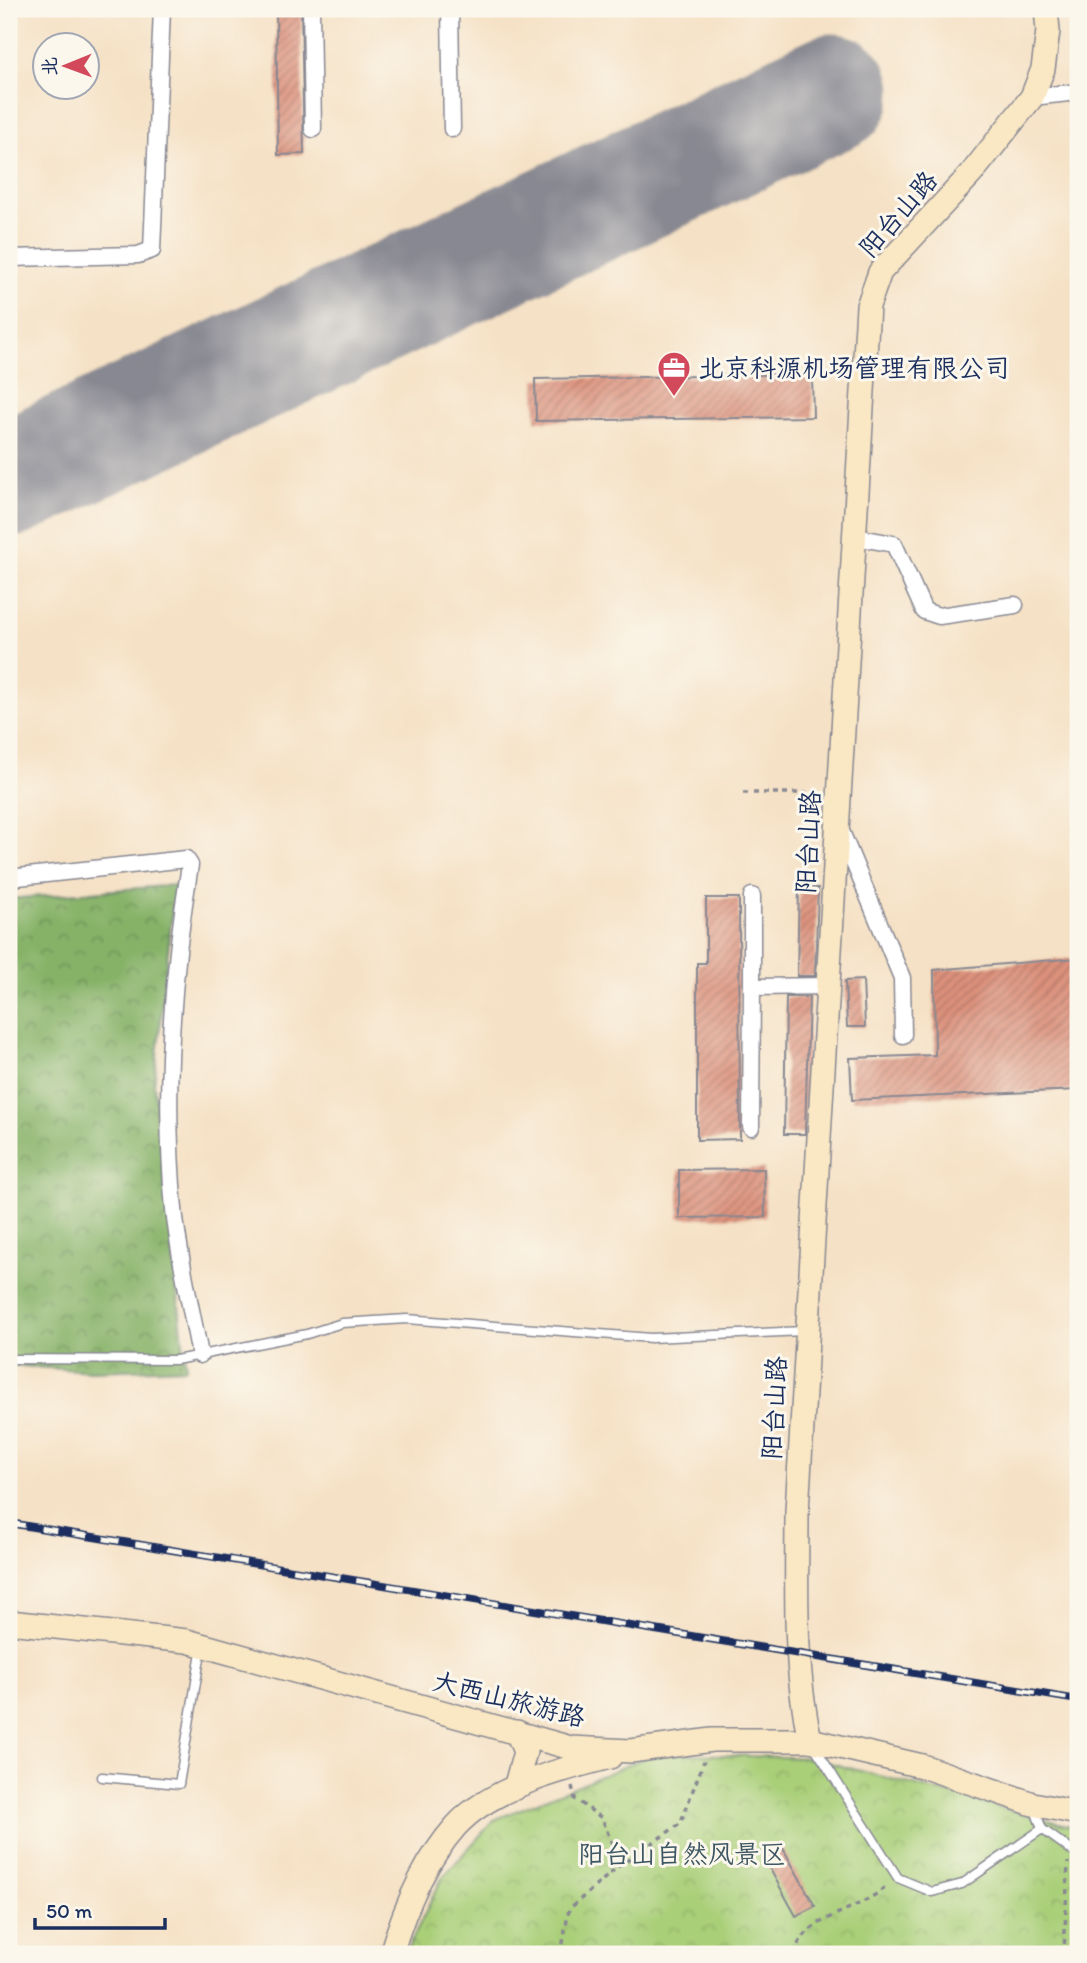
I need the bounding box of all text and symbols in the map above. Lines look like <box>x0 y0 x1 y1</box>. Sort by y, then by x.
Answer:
north arrow <box>32 32 102 102</box>
text: 北 <box>38 57 61 76</box>
street label: 阳台山路 <box>852 164 944 264</box>
office icon: 北京科源机场管理有限公司 <box>655 349 693 398</box>
place label: 北京科源机场管理有限公司 <box>698 352 1010 384</box>
street label: 阳台山路 <box>789 789 827 895</box>
street label: 阳台山路 <box>755 1355 793 1461</box>
street label: 大西山旅游路 <box>429 1665 589 1733</box>
park label: 阳台山自然风景区 <box>578 1838 786 1870</box>
scale bar <box>35 1886 164 1930</box>
text: 50 m <box>46 1898 93 1923</box>

